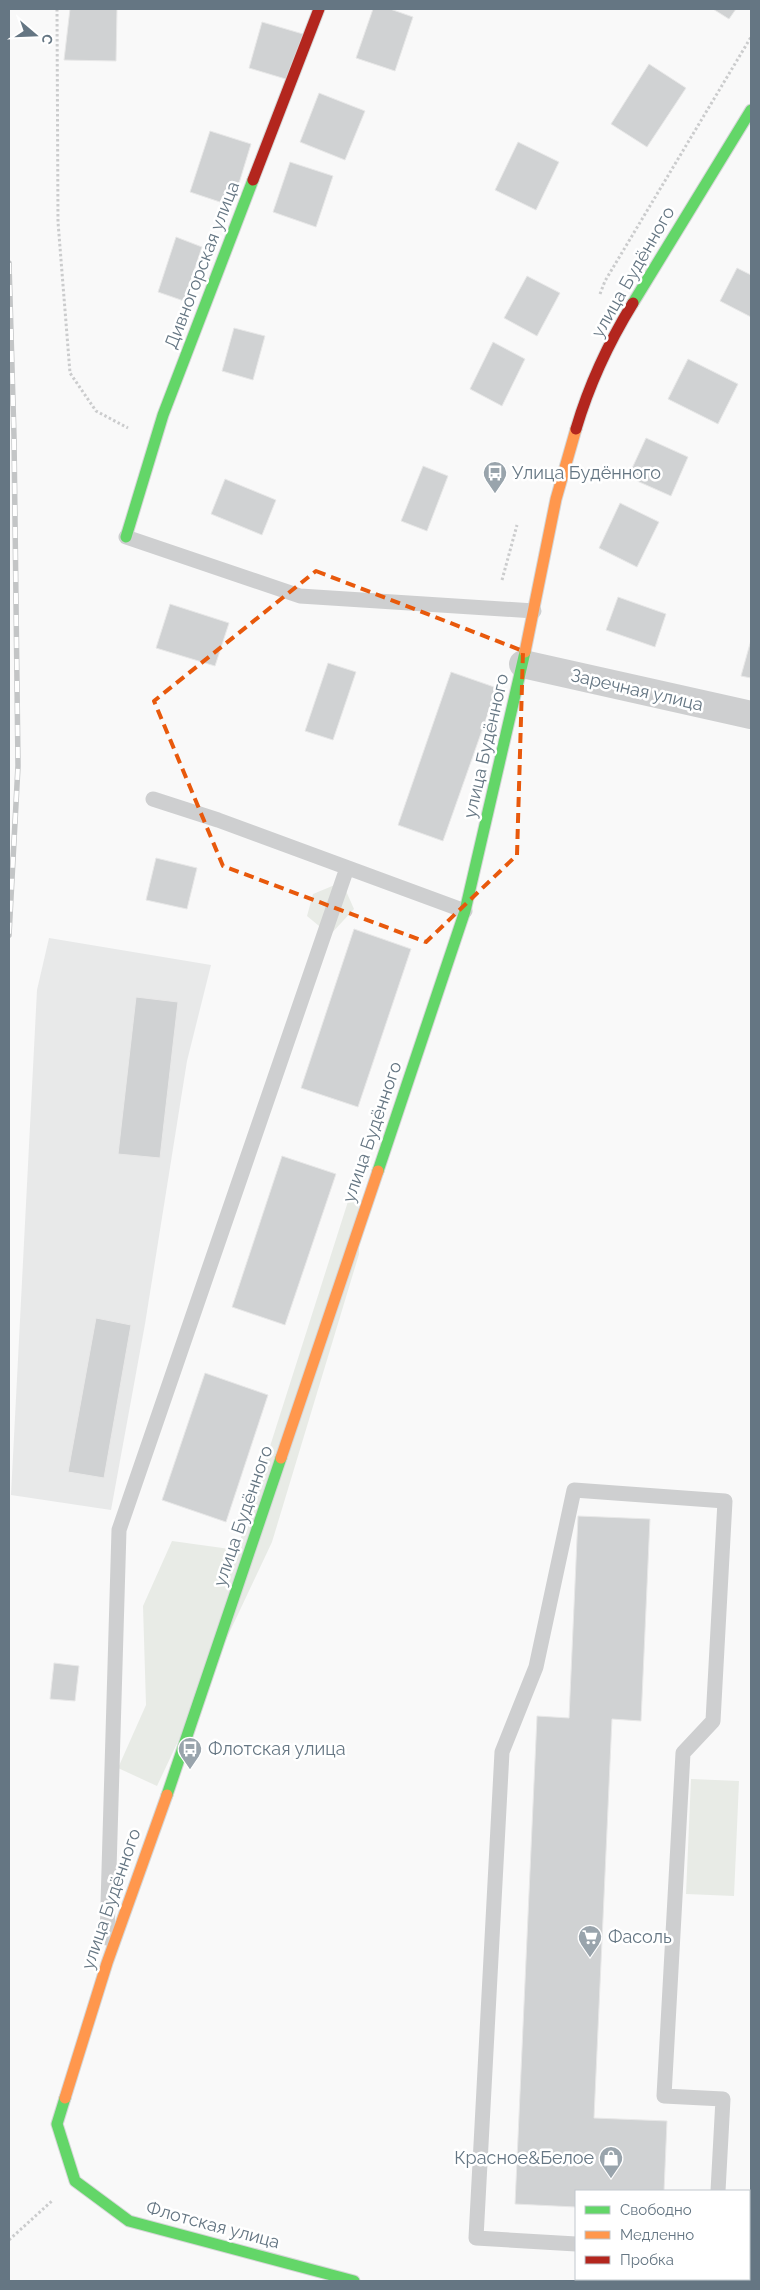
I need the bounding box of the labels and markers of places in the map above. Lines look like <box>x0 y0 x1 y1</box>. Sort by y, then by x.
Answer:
bus stop icon: Улица Будённого <box>482 460 508 494</box>
place label: Улица Будённого <box>512 462 661 483</box>
bus stop icon: Флотская улица <box>177 1736 203 1770</box>
place label: Флотская улица <box>208 1738 346 1759</box>
supermarket icon: Фасоль <box>577 1924 603 1958</box>
place label: Фасоль <box>608 1926 672 1947</box>
shop icon: Красное&Белое <box>598 2145 624 2179</box>
place label: Красное&Белое <box>454 2147 594 2168</box>

